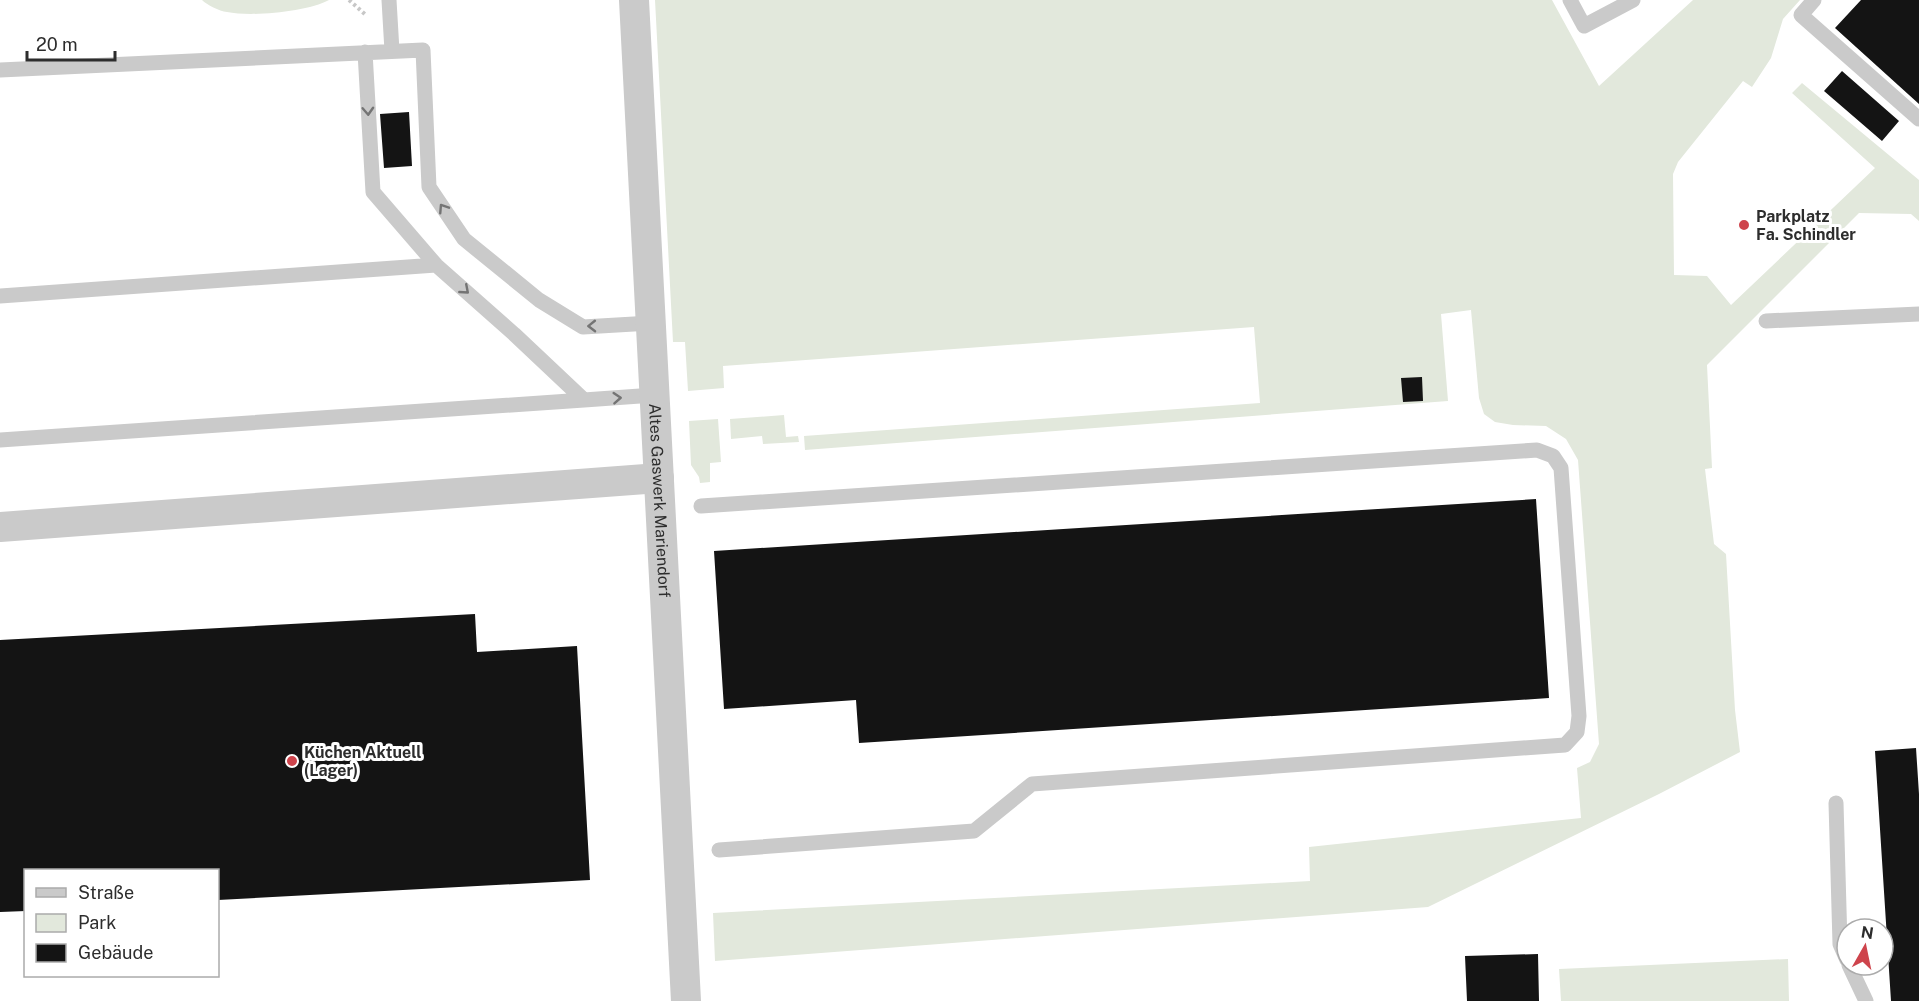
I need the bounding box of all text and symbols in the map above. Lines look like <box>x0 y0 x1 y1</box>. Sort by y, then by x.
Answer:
scale bar <box>27 24 116 62</box>
text: 20 m <box>36 34 78 55</box>
one-way arrow <box>362 106 375 115</box>
one-way arrow <box>439 204 450 215</box>
place label: Parkplatz Fa. Schindler <box>1756 207 1856 244</box>
marker: Parkplatz Fa. Schindler <box>1737 218 1751 232</box>
one-way arrow <box>458 283 469 294</box>
one-way arrow <box>588 320 597 332</box>
one-way arrow <box>612 392 621 405</box>
street label: Altes Gaswerk Mariendorf <box>645 403 675 598</box>
place label: Küchen Aktuell (Lager) <box>304 743 421 780</box>
marker: Küchen Aktuell (Lager) <box>285 754 299 768</box>
legend <box>24 869 219 977</box>
text: Straße <box>78 882 134 903</box>
text: Park <box>78 912 116 933</box>
north arrow <box>1835 917 1895 977</box>
text: N <box>1860 922 1875 943</box>
text: Gebäude <box>78 942 153 963</box>

